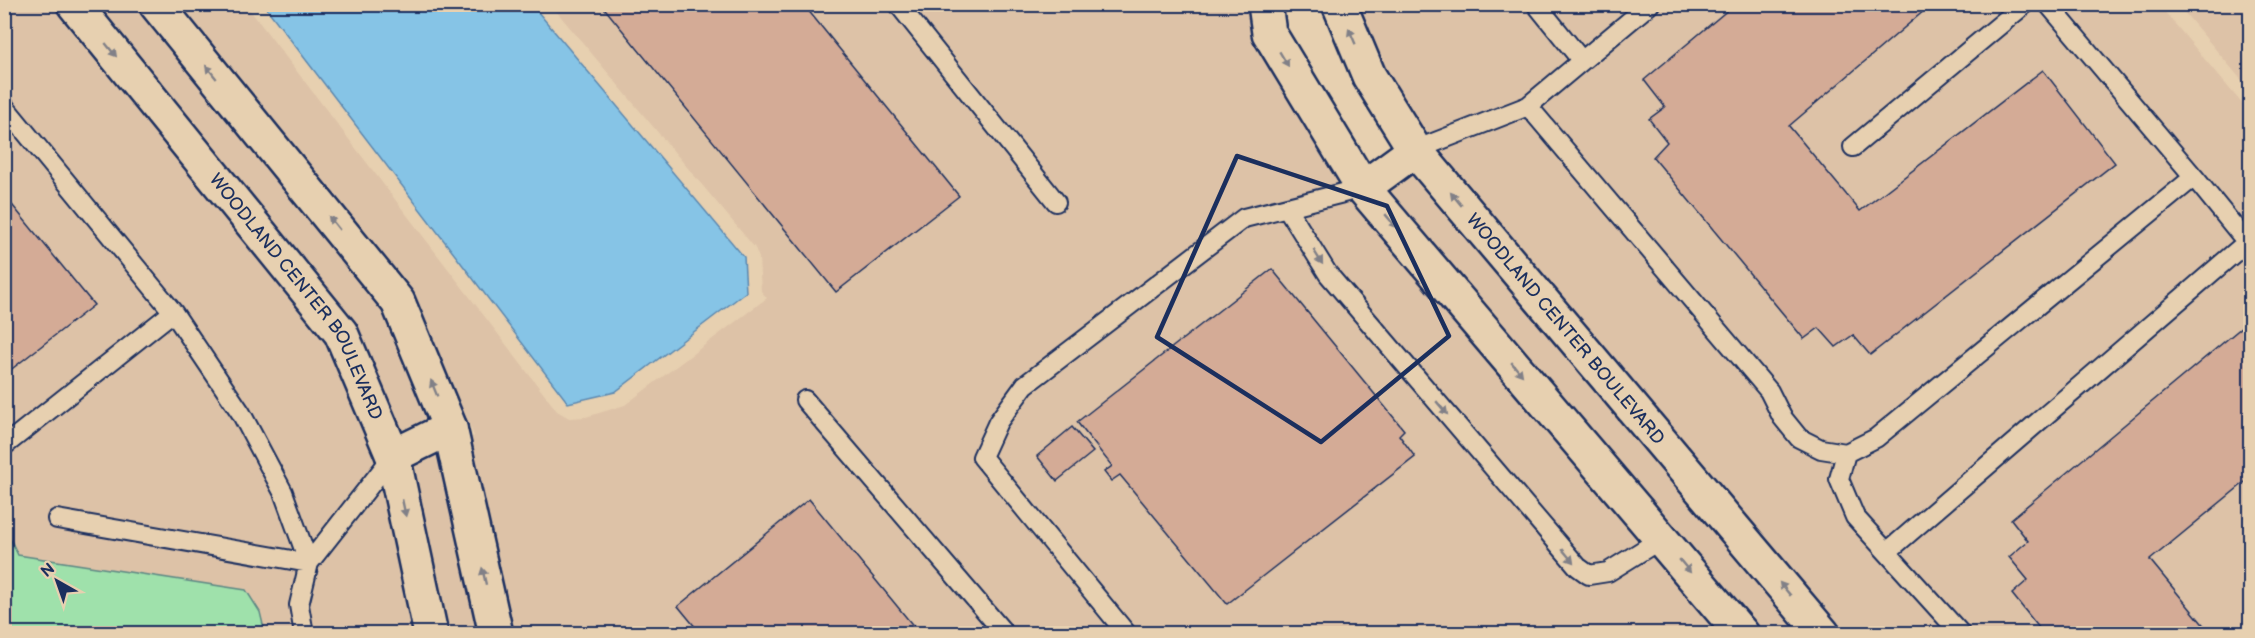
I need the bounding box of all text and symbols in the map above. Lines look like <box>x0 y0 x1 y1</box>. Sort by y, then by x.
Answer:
one-way arrow <box>1347 27 1356 45</box>
one-way arrow <box>104 42 117 57</box>
one-way arrow <box>1278 51 1289 67</box>
one-way arrow <box>205 64 218 80</box>
street label: WOODLAND CENTER BOULEVARD <box>205 169 386 423</box>
one-way arrow <box>1450 191 1463 207</box>
street label: WOODLAND CENTER BOULEVARD <box>1462 209 1669 449</box>
one-way arrow <box>1384 213 1397 228</box>
one-way arrow <box>328 215 341 231</box>
one-way arrow <box>1312 249 1323 265</box>
one-way arrow <box>1511 361 1524 377</box>
one-way arrow <box>429 379 439 397</box>
one-way arrow <box>1435 400 1448 415</box>
one-way arrow <box>400 499 409 518</box>
one-way arrow <box>1561 548 1574 563</box>
north arrow <box>27 551 87 611</box>
one-way arrow <box>1678 558 1691 574</box>
text: N <box>38 560 59 582</box>
one-way arrow <box>478 567 488 586</box>
one-way arrow <box>1779 581 1792 597</box>

